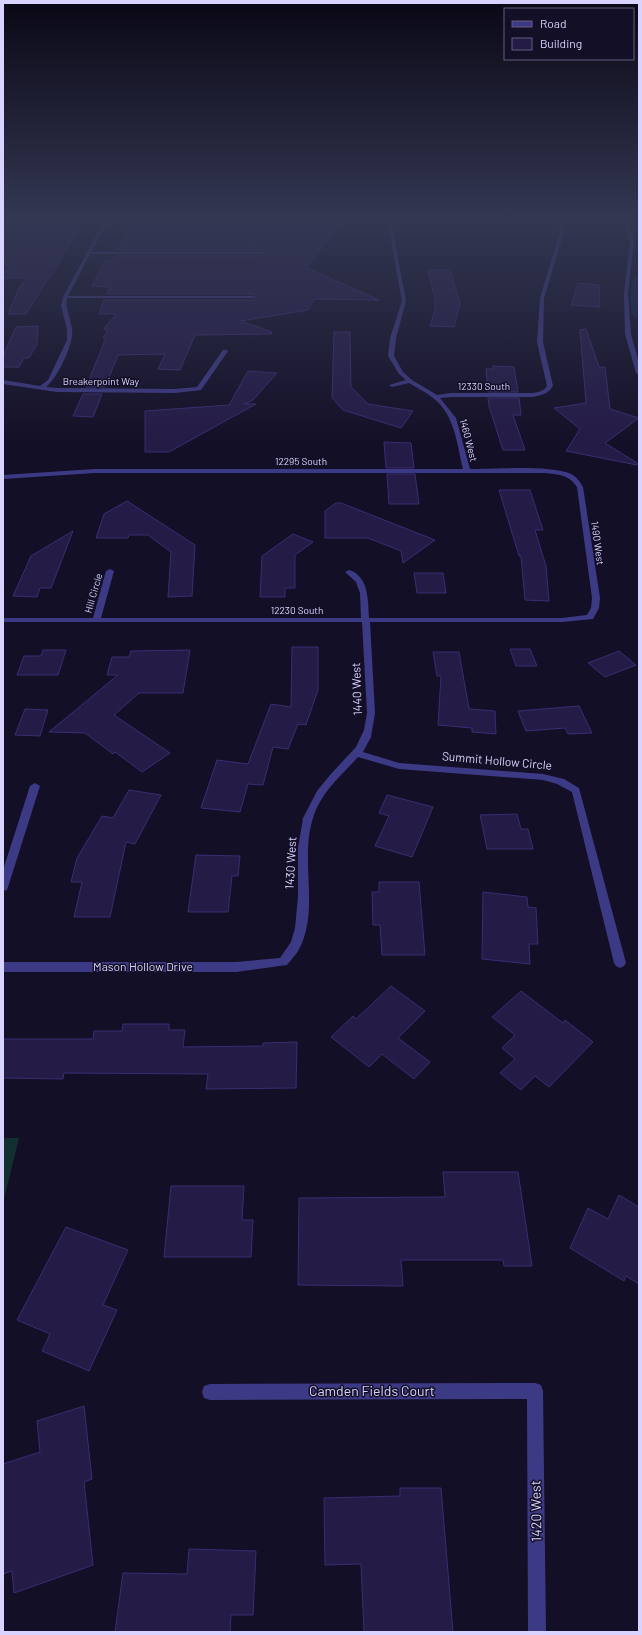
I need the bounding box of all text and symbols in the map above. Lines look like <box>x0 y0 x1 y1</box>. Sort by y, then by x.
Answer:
legend <box>504 8 634 60</box>
text: Road <box>540 16 567 30</box>
text: Building <box>540 36 582 50</box>
street label: Breakerpoint Way <box>63 375 140 387</box>
street label: 12330 South <box>458 380 510 392</box>
street label: 1460 West <box>458 417 481 463</box>
street label: 12295 South <box>275 455 327 467</box>
street label: 1490 West <box>589 520 607 566</box>
street label: Hill Circle <box>82 572 104 614</box>
street label: 12230 South <box>271 604 323 616</box>
street label: 1440 West <box>348 662 364 716</box>
street label: Summit Hollow Circle <box>441 748 553 772</box>
street label: 1430 West <box>282 836 298 890</box>
street label: Mason Hollow Drive <box>93 959 193 973</box>
street label: Camden Fields Court <box>309 1382 435 1399</box>
street label: 1420 West <box>526 1480 545 1542</box>

